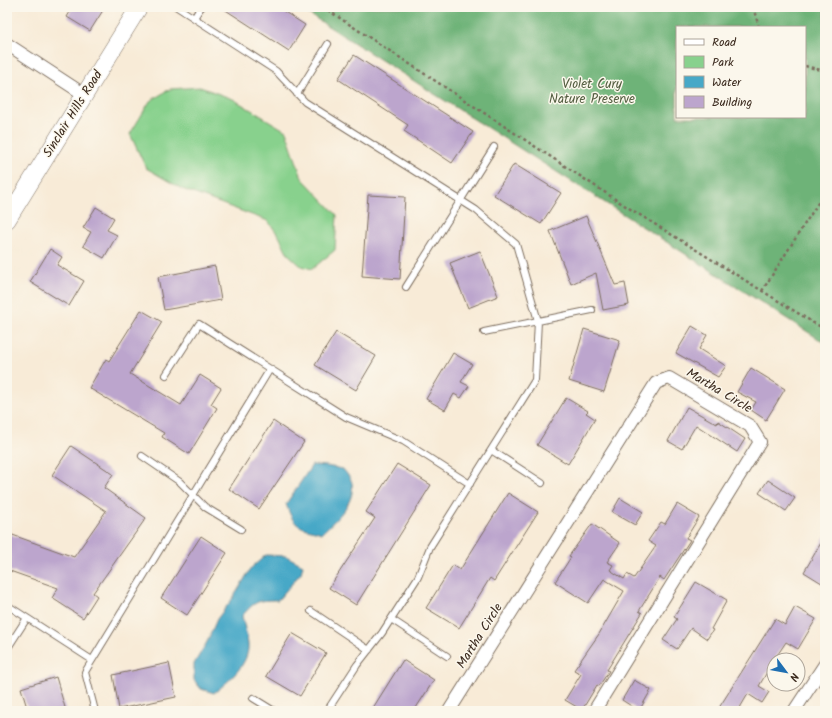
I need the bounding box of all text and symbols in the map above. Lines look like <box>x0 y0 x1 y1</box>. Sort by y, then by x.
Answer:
legend <box>676 26 806 118</box>
text: Road <box>712 33 737 52</box>
text: Park <box>712 53 734 72</box>
street label: Sinclair Hills Road <box>38 66 109 162</box>
text: Water <box>712 73 742 92</box>
park label: Violet Cury Nature Preserve <box>549 74 635 110</box>
text: Building <box>712 93 752 112</box>
street label: Martha Circle <box>682 363 756 419</box>
street label: Martha Circle <box>451 599 509 673</box>
north arrow <box>766 652 806 692</box>
text: N <box>784 669 803 685</box>

